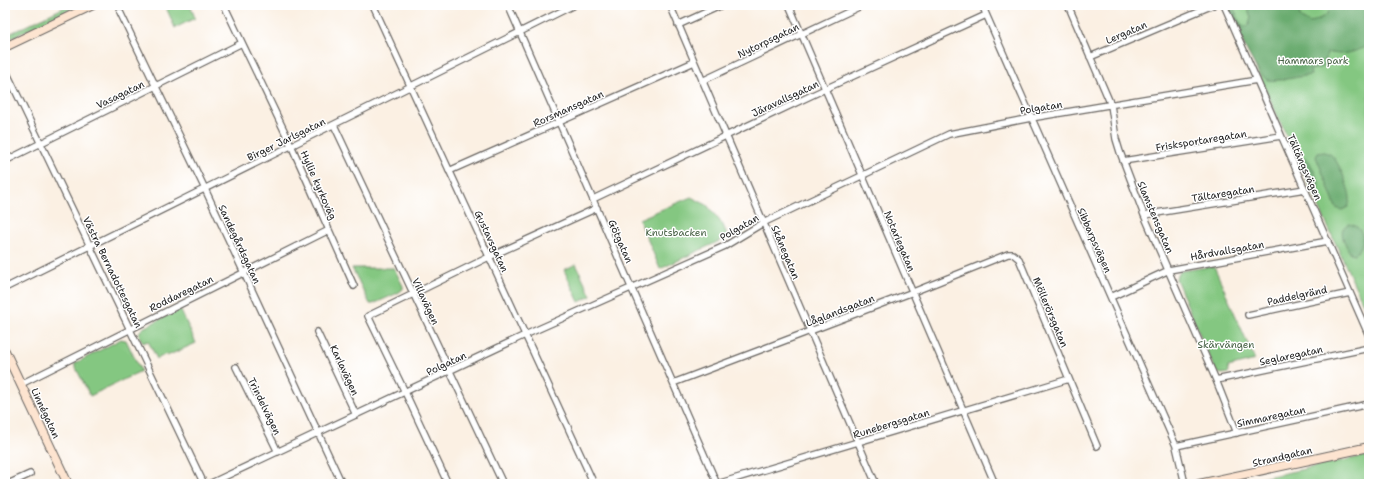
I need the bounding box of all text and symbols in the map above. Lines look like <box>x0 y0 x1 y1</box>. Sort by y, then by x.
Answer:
street label: Lergatan <box>1104 18 1149 47</box>
street label: Nytorpsgatan <box>735 20 801 61</box>
park label: Hammars park <box>1277 54 1349 67</box>
street label: Vasagatan <box>94 77 146 112</box>
street label: Järavallsgatan <box>750 77 821 120</box>
street label: Rorsmansgatan <box>531 87 606 130</box>
street label: Polgatan <box>1019 98 1063 117</box>
street label: Birger Jarlsgatan <box>245 115 327 164</box>
street label: Frisksportaregatan <box>1155 127 1247 154</box>
street label: Tältängsvägen <box>1284 132 1325 202</box>
street label: Hyllie kyrkoväg <box>297 148 340 222</box>
street label: Slamstensgatan <box>1134 179 1177 255</box>
street label: Tältaregatan <box>1191 182 1255 205</box>
street label: Sandegårdsgatan <box>216 203 264 286</box>
street label: Sibbarpsvägen <box>1074 206 1115 275</box>
street label: Gustavsgatan <box>472 208 512 274</box>
street label: Notariegatan <box>881 209 918 274</box>
street label: Polgatan <box>717 211 761 244</box>
street label: Västra Bernadottesgatan <box>80 214 145 330</box>
street label: Götgatan <box>605 217 636 265</box>
street label: Skånegatan <box>768 223 803 281</box>
park label: Knutsbacken <box>645 226 707 239</box>
street label: Hårdvallsgatan <box>1189 238 1265 263</box>
street label: Roddaregatan <box>147 272 215 315</box>
street label: Möllerörsgatan <box>1030 275 1071 349</box>
street label: Villavägen <box>409 276 442 327</box>
street label: Paddelgränd <box>1266 283 1329 308</box>
street label: Låglandsgatan <box>804 291 876 330</box>
park label: Skärvängen <box>1198 338 1254 351</box>
street label: Seglaregatan <box>1258 342 1324 369</box>
street label: Karlavägen <box>327 343 362 398</box>
street label: Polgatan <box>424 348 468 378</box>
street label: Trindelvägen <box>245 375 284 437</box>
street label: Linnégatan <box>28 386 63 441</box>
street label: Simmaregatan <box>1236 403 1307 430</box>
street label: Runebergsgatan <box>851 406 931 441</box>
street label: Strandgatan <box>1251 443 1313 470</box>

